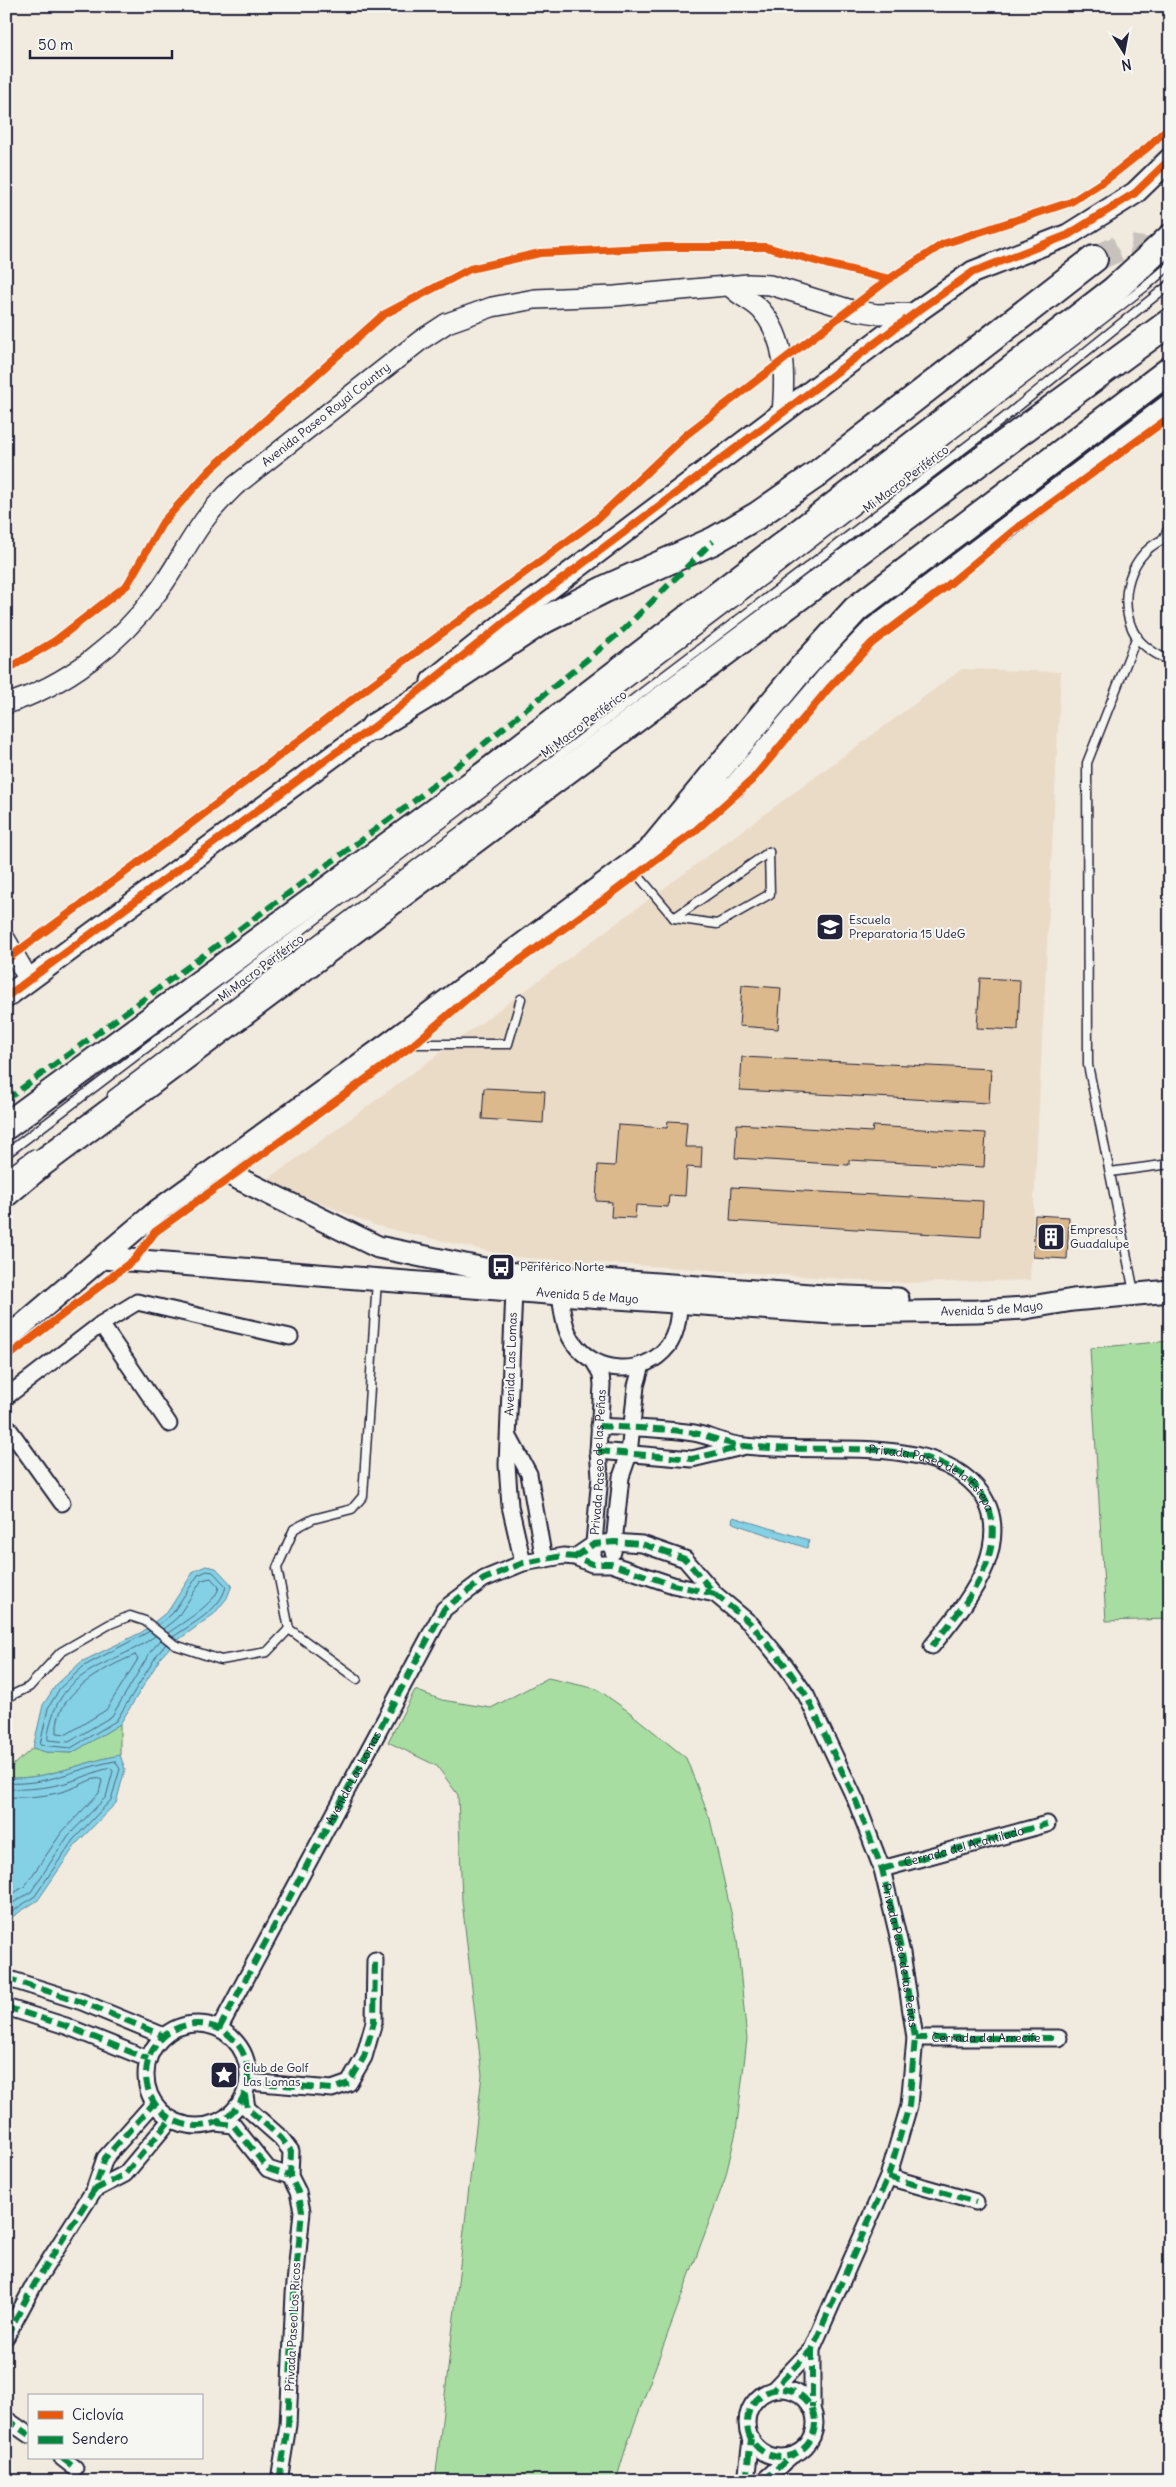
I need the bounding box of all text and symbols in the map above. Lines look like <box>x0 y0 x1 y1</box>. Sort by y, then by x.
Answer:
scale bar <box>30 28 172 60</box>
north arrow <box>1098 28 1148 78</box>
text: 50 m <box>38 35 73 54</box>
text: N <box>1120 55 1133 75</box>
street label: Avenida Paseo Royal Country <box>258 359 393 469</box>
street label: Mi Macro Periférico <box>860 441 952 516</box>
street label: Mi Macro Periférico <box>538 686 630 761</box>
school or university icon: Escuela Preparatoria 15 UdeG <box>815 912 845 942</box>
place label: Escuela Preparatoria 15 UdeG <box>849 912 966 941</box>
street label: Mi Macro Periférico <box>215 930 307 1005</box>
building icon: Empresas Guadalupe <box>1036 1222 1066 1252</box>
place label: Empresas Guadalupe <box>1070 1222 1129 1251</box>
bus stop icon: Periférico Norte <box>486 1252 516 1282</box>
place label: Periférico Norte <box>520 1259 604 1274</box>
street label: Avenida 5 de Mayo <box>536 1284 639 1306</box>
street label: Avenida 5 de Mayo <box>941 1297 1044 1319</box>
street label: Avenida Las Lomas <box>501 1312 520 1416</box>
street label: Privada Paseo de las Peñas <box>587 1389 609 1536</box>
street label: Privada Paseo de la Estepa <box>868 1442 998 1514</box>
street label: Avenida Las Lomas <box>322 1728 384 1827</box>
street label: Cerrada del Acantilado <box>902 1823 1026 1870</box>
street label: Privada Paseo de las Peñas <box>879 1882 921 2028</box>
street label: Cerrada del Arrecife <box>932 2030 1040 2045</box>
place icon: Club de Golf Las Lomas <box>209 2060 239 2090</box>
place label: Club de Golf Las Lomas <box>243 2060 309 2089</box>
street label: Privada Paseo Los Ricos <box>282 2262 303 2392</box>
legend <box>28 2394 202 2460</box>
text: Ciclovía <box>72 2405 124 2424</box>
text: Sendero <box>72 2429 128 2448</box>

